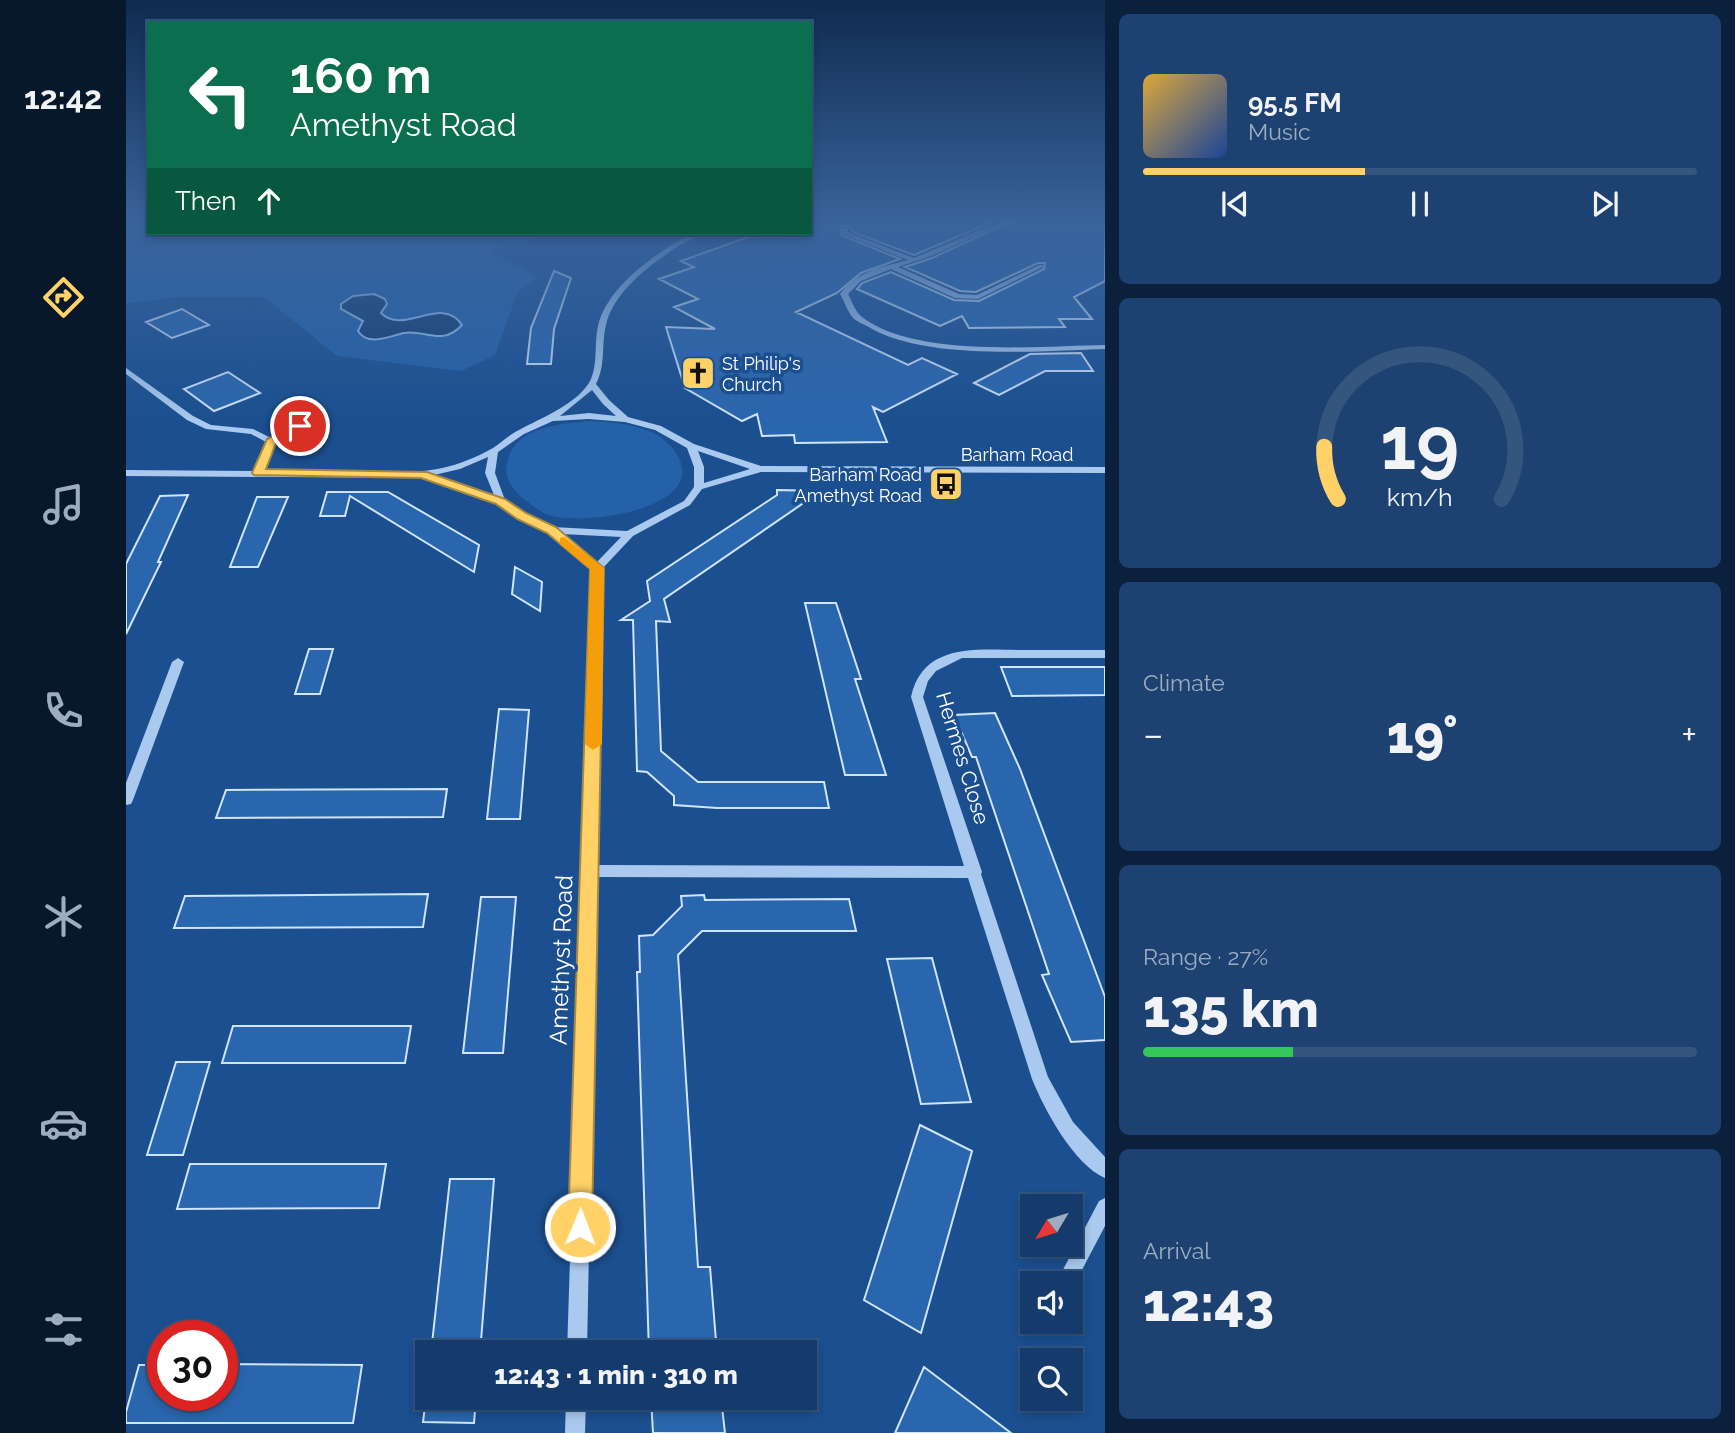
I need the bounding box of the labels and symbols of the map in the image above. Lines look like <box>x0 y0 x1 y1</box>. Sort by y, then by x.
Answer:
place label: St Philip's Church <box>722 353 801 395</box>
church icon: St Philip's Church <box>679 354 717 392</box>
pin <box>270 396 330 456</box>
street label: Barham Road <box>961 444 1073 465</box>
place label: Barham Road Amethyst Road <box>795 464 922 506</box>
bus stop icon: Barham Road Amethyst Road <box>927 465 965 503</box>
street label: Hermes Close <box>931 689 995 827</box>
street label: Amethyst Road <box>544 875 578 1045</box>
position arrow <box>543 1190 617 1264</box>
north arrow <box>1020 1194 1083 1256</box>
speed limit sign: 30 <box>147 1320 238 1411</box>

